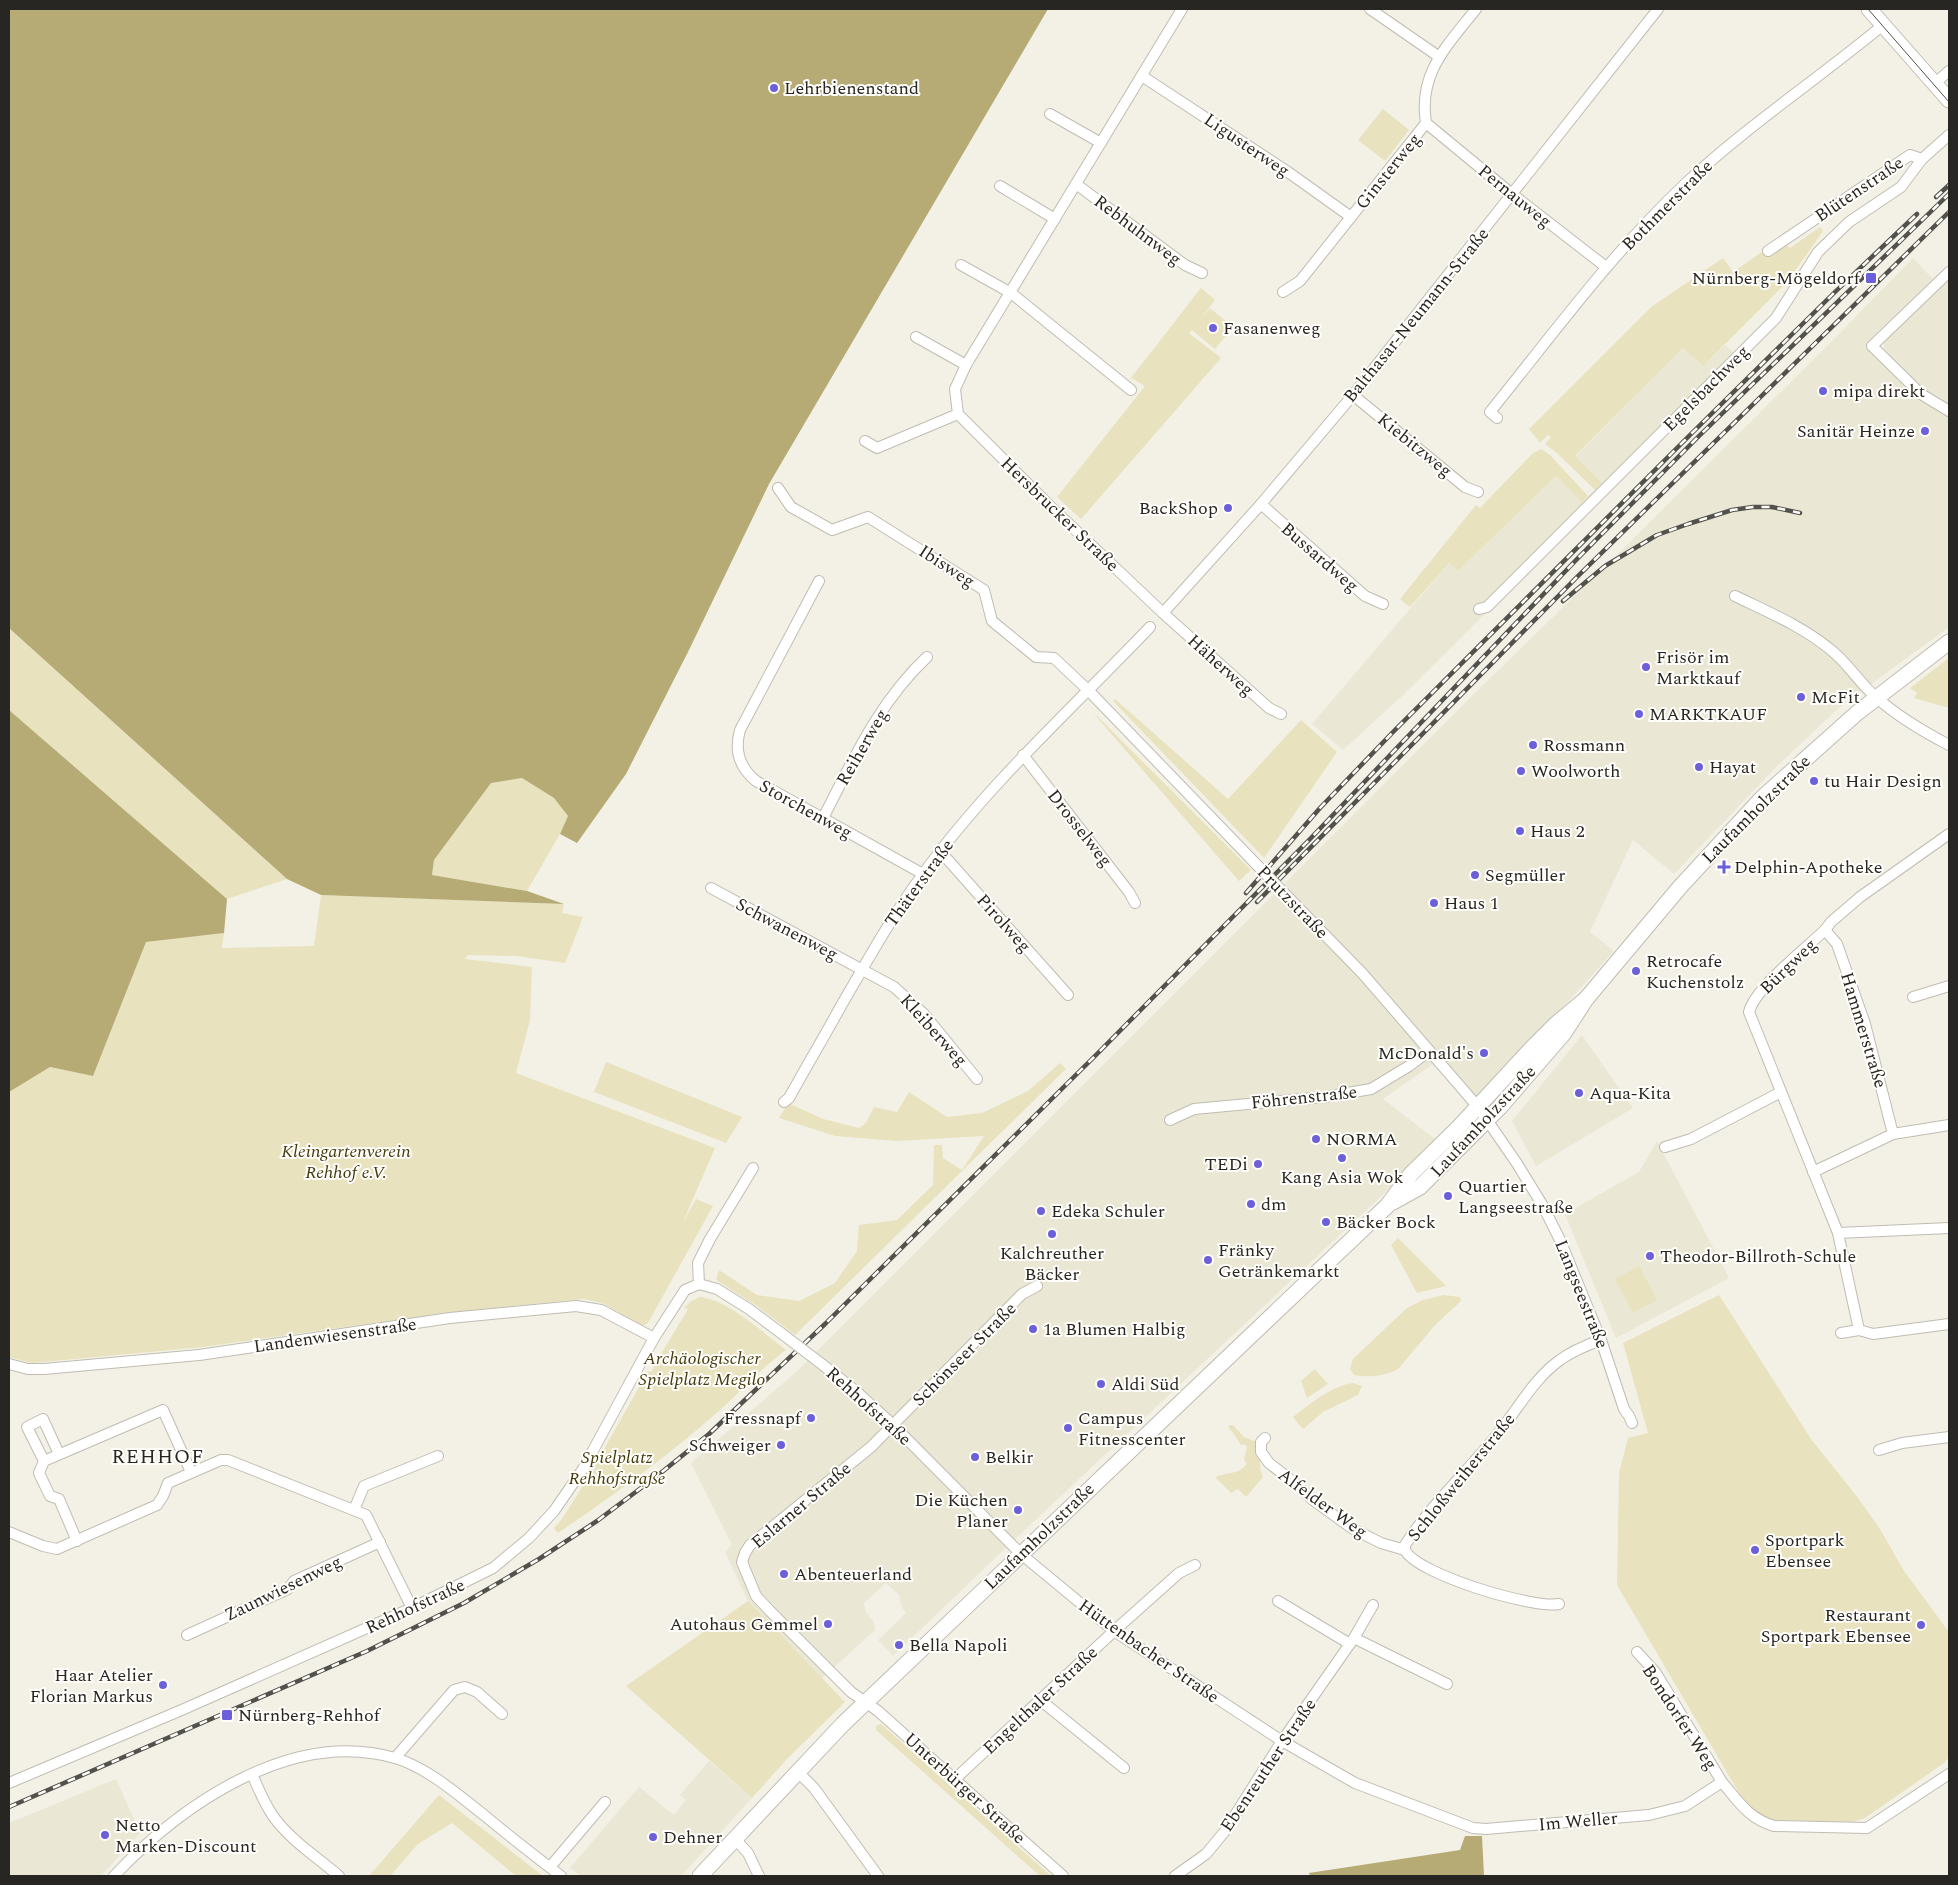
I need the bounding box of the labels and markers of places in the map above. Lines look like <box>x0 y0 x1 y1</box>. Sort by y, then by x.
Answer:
place label: Lehrbienenstand <box>784 75 919 102</box>
marker: Lehrbienenstand <box>768 82 780 94</box>
place label: Nürnberg-Mögeldorf <box>1692 265 1862 292</box>
marker: Nürnberg-Mögeldorf <box>1864 271 1878 285</box>
place label: Fasanenweg <box>1223 315 1321 342</box>
marker: Fasanenweg <box>1207 322 1219 334</box>
place label: mipa direkt <box>1833 378 1925 405</box>
marker: mipa direkt <box>1817 385 1829 397</box>
place label: Sanitär Heinze <box>1797 418 1915 445</box>
marker: Sanitär Heinze <box>1919 425 1931 437</box>
place label: BackShop <box>1139 495 1218 522</box>
marker: BackShop <box>1222 502 1234 514</box>
place label: Frisör im Marktkauf <box>1656 644 1742 692</box>
marker: Frisör im Marktkauf <box>1640 661 1652 673</box>
place label: McFit <box>1811 684 1860 711</box>
marker: McFit <box>1795 691 1807 703</box>
place label: MARKTKAUF <box>1649 701 1767 728</box>
marker: MARKTKAUF <box>1633 708 1645 720</box>
place label: Rossmann <box>1543 732 1625 759</box>
marker: Rossmann <box>1527 739 1539 751</box>
place label: Hayat <box>1709 754 1756 781</box>
place label: Woolworth <box>1531 758 1620 785</box>
marker: Hayat <box>1693 761 1705 773</box>
marker: Woolworth <box>1515 765 1527 777</box>
place label: tu Hair Design <box>1824 768 1942 795</box>
marker: tu Hair Design <box>1808 775 1820 787</box>
place label: Haus 2 <box>1530 818 1585 845</box>
marker: Haus 2 <box>1514 825 1526 837</box>
place label: Delphin-Apotheke <box>1734 854 1882 881</box>
marker: Delphin-Apotheke <box>1718 861 1730 873</box>
place label: Segmüller <box>1485 862 1565 889</box>
marker: Segmüller <box>1469 869 1481 881</box>
place label: Haus 1 <box>1444 890 1499 917</box>
marker: Haus 1 <box>1428 897 1440 909</box>
place label: Retrocafe Kuchenstolz <box>1646 948 1744 996</box>
marker: Retrocafe Kuchenstolz <box>1630 965 1642 977</box>
place label: McDonald's <box>1378 1040 1474 1067</box>
marker: McDonald's <box>1478 1047 1490 1059</box>
place label: Aqua-Kita <box>1589 1080 1671 1107</box>
marker: Aqua-Kita <box>1573 1087 1585 1099</box>
place label: NORMA <box>1326 1126 1398 1153</box>
marker: NORMA <box>1310 1133 1322 1145</box>
place label: TEDi <box>1205 1151 1248 1178</box>
marker: Kang Asia Wok <box>1336 1152 1348 1164</box>
marker: TEDi <box>1252 1158 1264 1170</box>
place label: Kang Asia Wok <box>1280 1164 1404 1191</box>
place label: Quartier Langseestraße <box>1458 1173 1573 1221</box>
marker: Quartier Langseestraße <box>1442 1190 1454 1202</box>
place label: dm <box>1261 1191 1287 1218</box>
place label: Edeka Schuler <box>1051 1198 1165 1225</box>
marker: dm <box>1245 1198 1257 1210</box>
marker: Edeka Schuler <box>1035 1205 1047 1217</box>
place label: Bäcker Bock <box>1336 1209 1436 1236</box>
marker: Bäcker Bock <box>1320 1216 1332 1228</box>
marker: Kalchreuther Bäcker <box>1046 1228 1058 1240</box>
place label: Fränky Getränkemarkt <box>1218 1237 1339 1285</box>
place label: Kalchreuther Bäcker <box>1000 1240 1104 1288</box>
place label: Theodor-Billroth-Schule <box>1660 1243 1856 1270</box>
marker: Theodor-Billroth-Schule <box>1644 1250 1656 1262</box>
marker: Fränky Getränkemarkt <box>1202 1254 1214 1266</box>
place label: 1a Blumen Halbig <box>1043 1316 1186 1343</box>
marker: 1a Blumen Halbig <box>1027 1323 1039 1335</box>
place label: Aldi Süd <box>1111 1371 1180 1398</box>
marker: Aldi Süd <box>1095 1378 1107 1390</box>
place label: Fressnapf <box>724 1405 803 1432</box>
place label: Campus Fitnesscenter <box>1078 1405 1186 1453</box>
marker: Fressnapf <box>805 1412 817 1424</box>
marker: Campus Fitnesscenter <box>1062 1422 1074 1434</box>
place label: Schweiger <box>689 1432 771 1459</box>
marker: Schweiger <box>775 1439 787 1451</box>
place label: Belkir <box>985 1444 1034 1471</box>
marker: Belkir <box>969 1451 981 1463</box>
place label: Die Küchen Planer <box>914 1487 1008 1535</box>
marker: Die Küchen Planer <box>1012 1504 1024 1516</box>
place label: Sportpark Ebensee <box>1765 1527 1845 1575</box>
marker: Sportpark Ebensee <box>1749 1544 1761 1556</box>
place label: Abenteuerland <box>794 1561 912 1588</box>
marker: Abenteuerland <box>778 1568 790 1580</box>
place label: Restaurant Sportpark Ebensee <box>1761 1602 1911 1650</box>
place label: Autohaus Gemmel <box>670 1611 818 1638</box>
marker: Autohaus Gemmel <box>822 1618 834 1630</box>
marker: Restaurant Sportpark Ebensee <box>1915 1619 1927 1631</box>
place label: Bella Napoli <box>909 1632 1008 1659</box>
marker: Bella Napoli <box>893 1639 905 1651</box>
place label: Haar Atelier Florian Markus <box>30 1662 153 1710</box>
marker: Haar Atelier Florian Markus <box>157 1679 169 1691</box>
place label: Nürnberg-Rehhof <box>238 1702 382 1729</box>
marker: Nürnberg-Rehhof <box>220 1708 234 1722</box>
place label: Netto Marken-Discount <box>115 1812 256 1860</box>
place label: Dehner <box>663 1824 722 1851</box>
marker: Netto Marken-Discount <box>99 1829 111 1841</box>
marker: Dehner <box>647 1831 659 1843</box>

